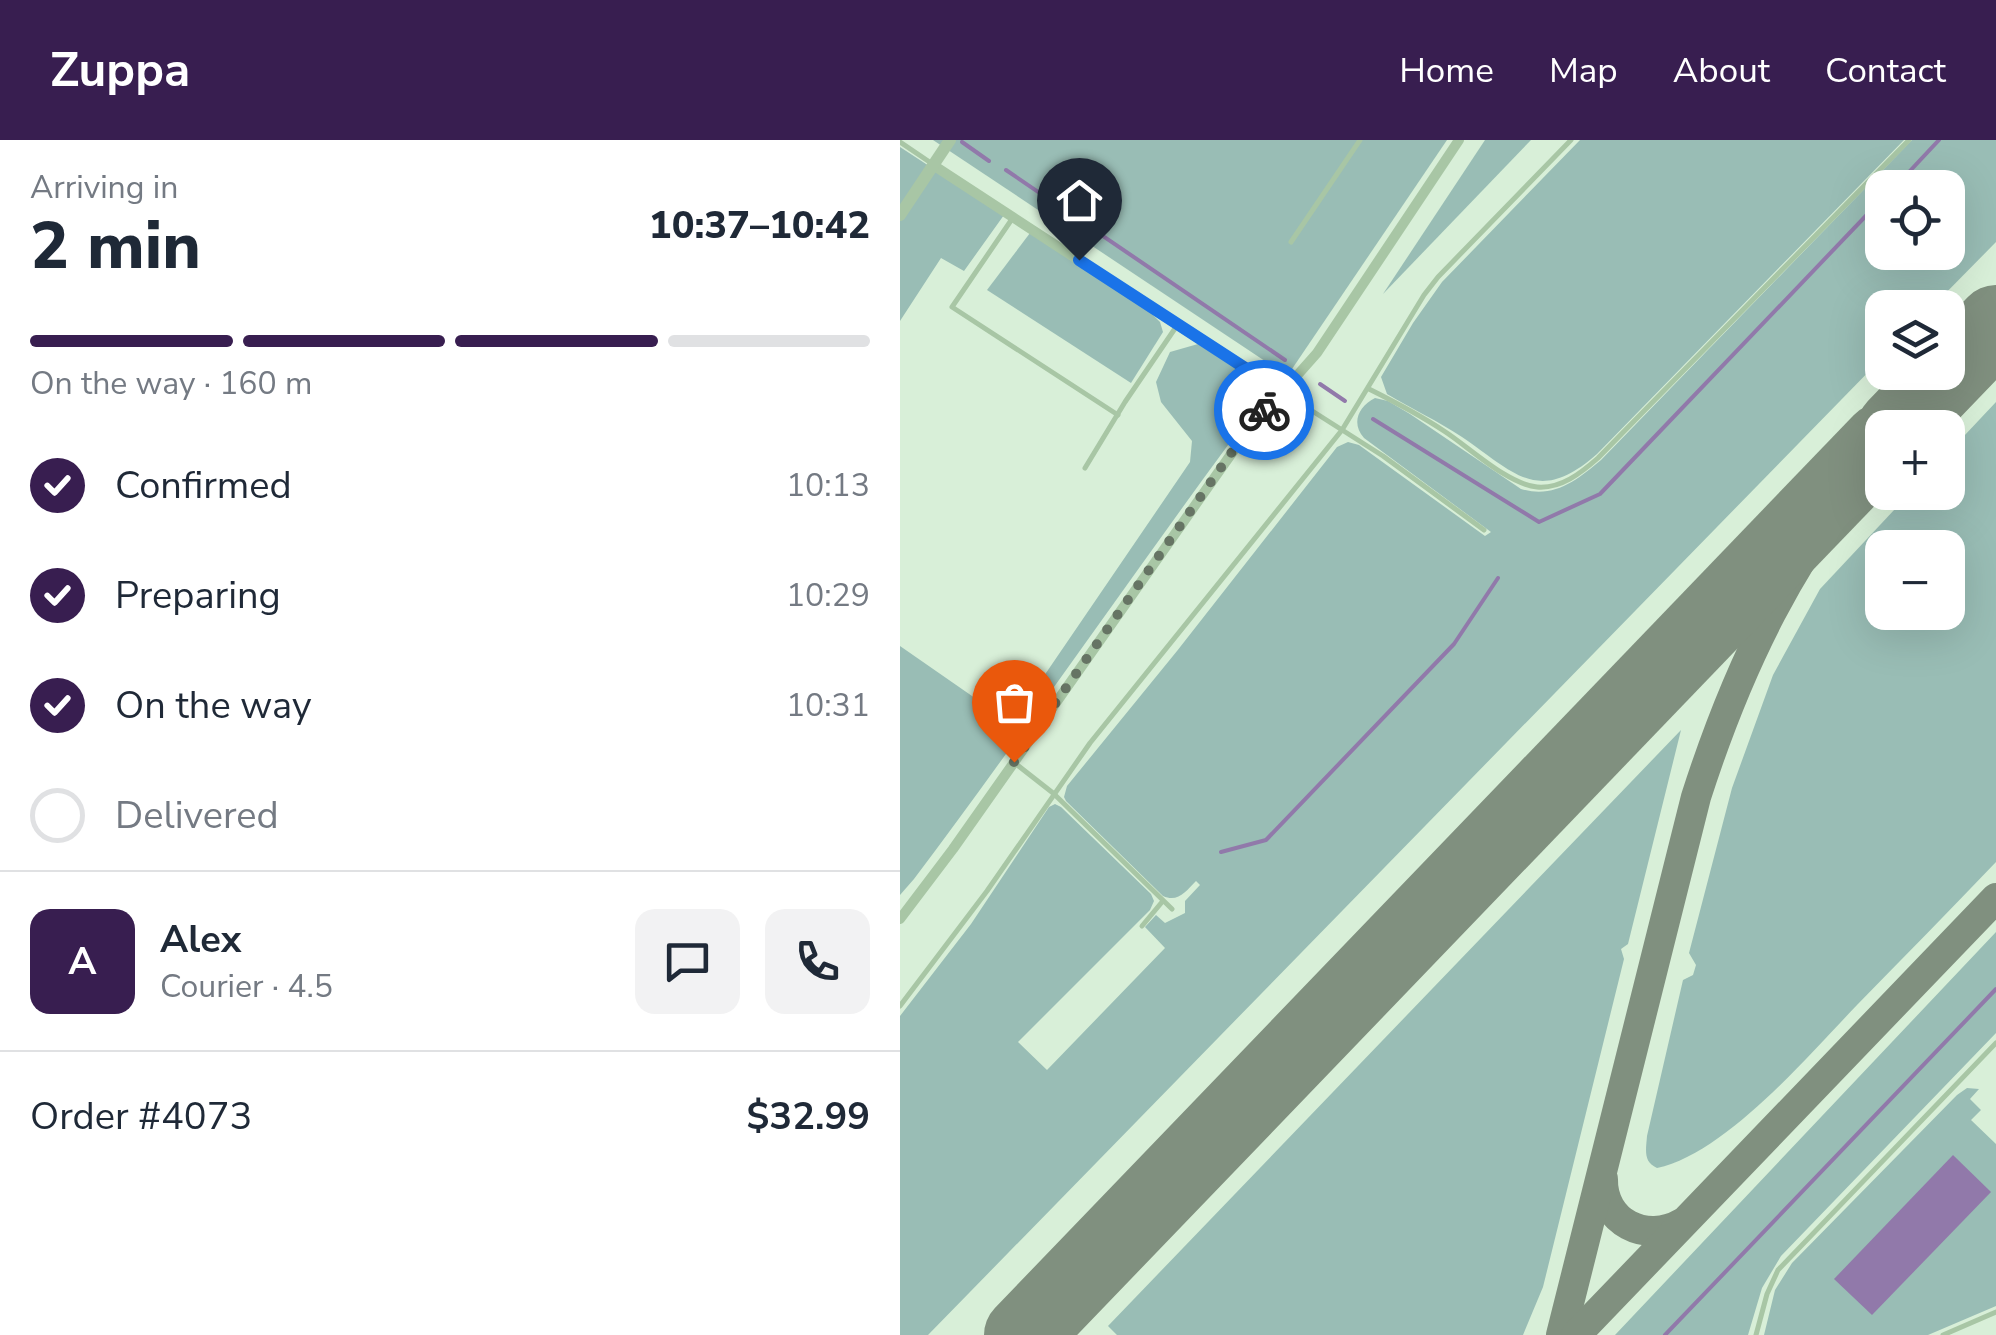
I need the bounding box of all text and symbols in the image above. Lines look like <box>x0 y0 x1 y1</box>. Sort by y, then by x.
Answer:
text: Zuppa <box>50 37 190 103</box>
text: Home <box>1399 47 1494 94</box>
text: Map <box>1549 47 1618 94</box>
text: About <box>1673 47 1770 94</box>
text: Contact <box>1825 47 1946 94</box>
pin <box>1037 158 1122 261</box>
text: Arriving in <box>30 166 178 209</box>
map controls <box>1865 170 1965 630</box>
button: locate <box>1865 170 1965 270</box>
icon: home <box>1052 173 1107 228</box>
text: 10:37–10:42 <box>649 200 870 251</box>
text: 2 min <box>30 202 201 291</box>
button: layers <box>1865 290 1965 390</box>
courier <box>1214 360 1314 460</box>
text: On the way · 160 m <box>30 362 312 405</box>
icon: bike <box>1237 383 1292 438</box>
button: + <box>1865 410 1965 510</box>
icon: check <box>30 458 85 513</box>
text: Confirmed <box>115 460 292 511</box>
text: 10:13 <box>786 464 870 507</box>
button: − <box>1865 530 1965 630</box>
icon: check <box>30 568 85 623</box>
text: Preparing <box>115 570 281 621</box>
text: 10:29 <box>786 574 870 617</box>
pin <box>972 660 1057 763</box>
icon: bag <box>987 675 1042 730</box>
icon: check <box>30 678 85 733</box>
text: On the way <box>115 680 311 731</box>
text: 10:31 <box>786 684 870 727</box>
text: Delivered <box>115 790 279 841</box>
button: chat <box>635 909 740 1014</box>
button: phone <box>765 909 870 1014</box>
text: Alex <box>160 914 241 965</box>
text: A <box>68 936 97 987</box>
text: Courier · 4.5 <box>160 965 333 1008</box>
text: Order #4073 <box>30 1091 252 1142</box>
text: $32.99 <box>747 1091 870 1142</box>

